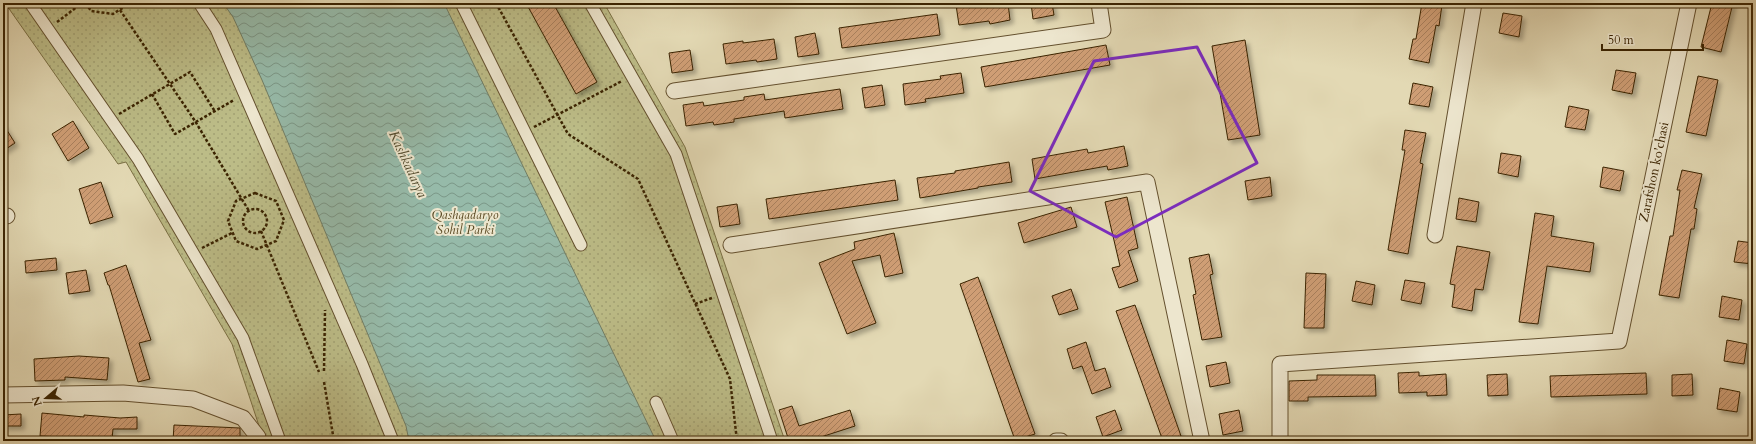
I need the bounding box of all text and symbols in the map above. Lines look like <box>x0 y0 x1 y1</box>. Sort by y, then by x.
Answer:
scale bar <box>1602 26 1703 52</box>
text: 50 m <box>1608 32 1635 48</box>
street label: Zarafshon ko'chasi <box>1635 120 1674 224</box>
water label: Kashkadarya <box>384 127 432 201</box>
park label: Qashqadaryo Sohil Parki <box>431 206 499 239</box>
north arrow <box>26 378 66 418</box>
text: N <box>28 394 46 408</box>

